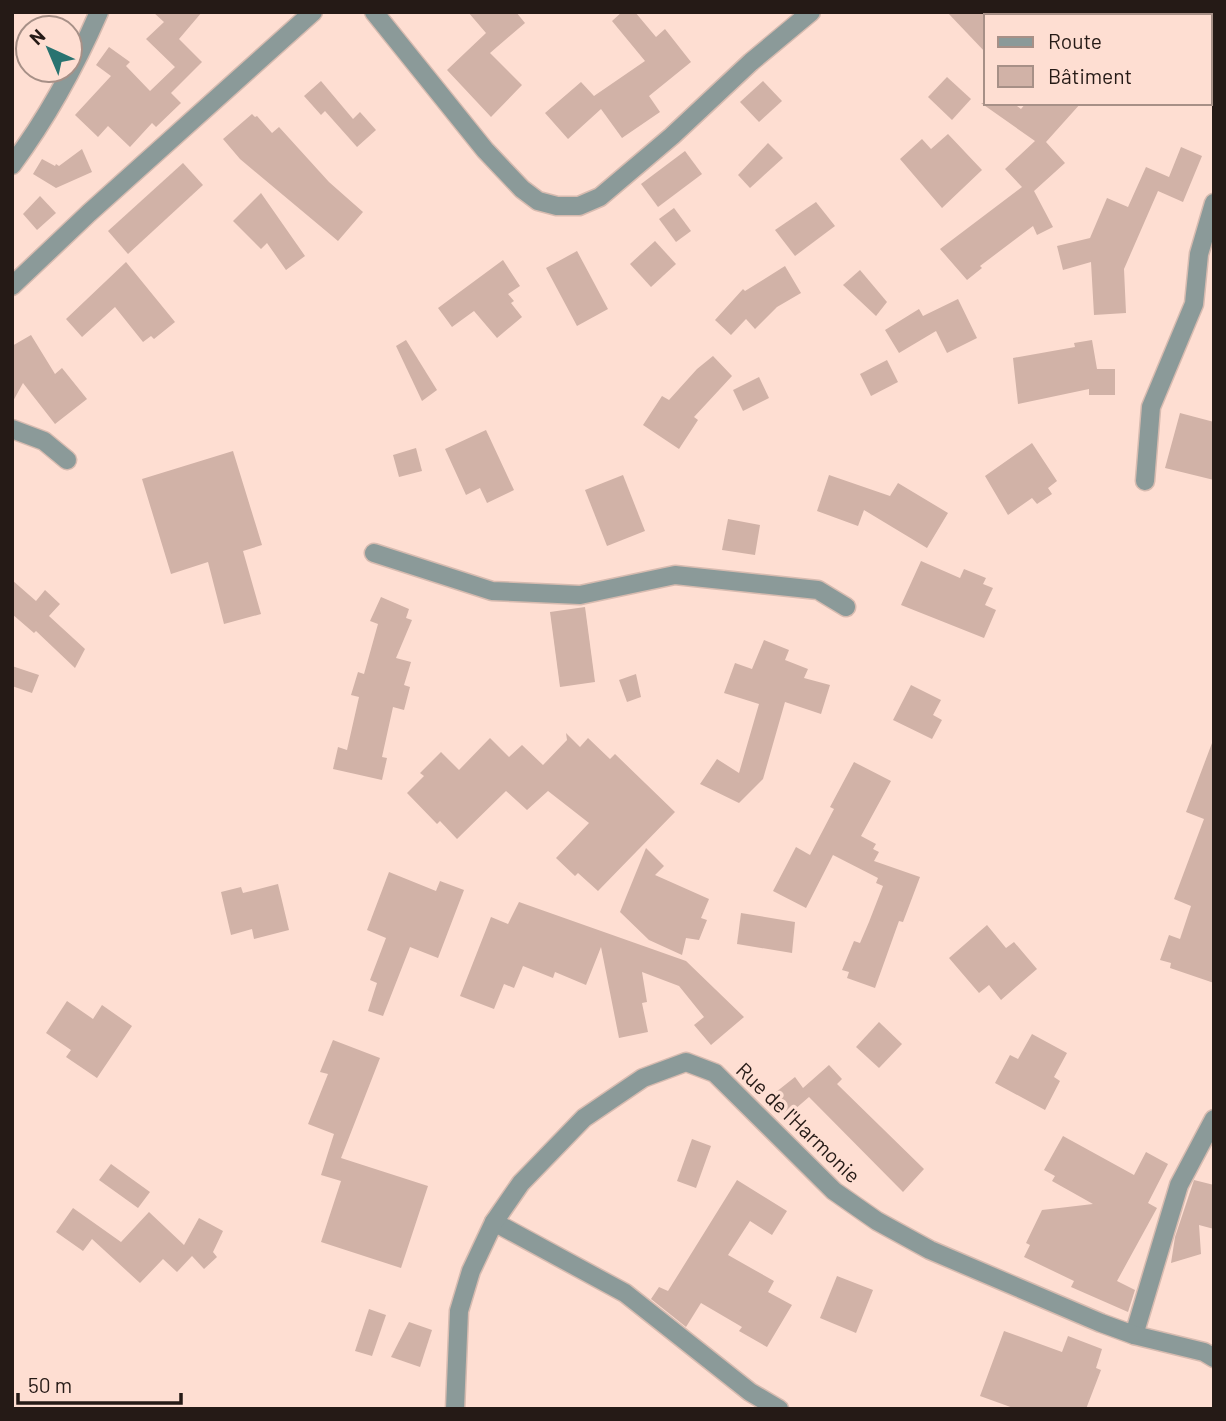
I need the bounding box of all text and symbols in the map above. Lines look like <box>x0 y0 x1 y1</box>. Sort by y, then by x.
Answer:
north arrow <box>14 14 84 84</box>
legend <box>984 14 1212 105</box>
text: N <box>24 24 49 49</box>
text: Route <box>1048 28 1102 53</box>
text: Bâtiment <box>1048 63 1132 88</box>
street label: Rue de l'Harmonie <box>732 1057 866 1187</box>
scale bar <box>18 1362 180 1406</box>
text: 50 m <box>28 1372 72 1397</box>

